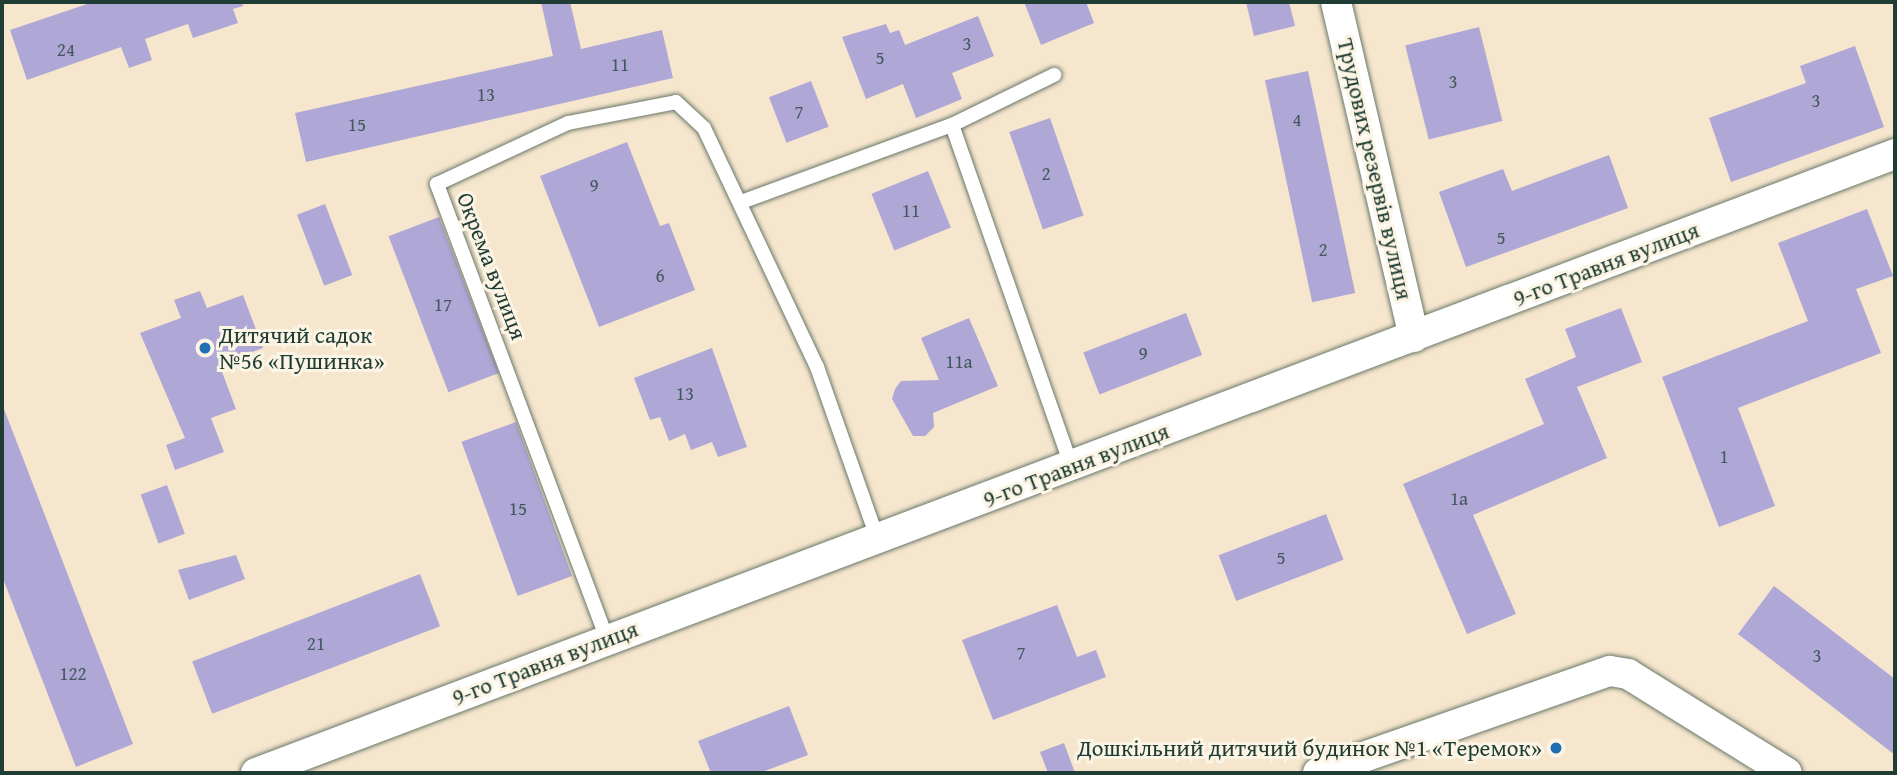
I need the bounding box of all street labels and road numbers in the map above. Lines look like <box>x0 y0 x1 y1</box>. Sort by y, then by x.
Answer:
street label: Трудових резервів вулиця <box>1331 36 1419 302</box>
street label: Окрема вулиця <box>451 188 533 344</box>
street label: 9-го Травня вулиця <box>1509 216 1703 312</box>
street label: 9-го Травня вулиця <box>979 417 1173 513</box>
street label: 9-го Травня вулиця <box>448 615 642 711</box>

